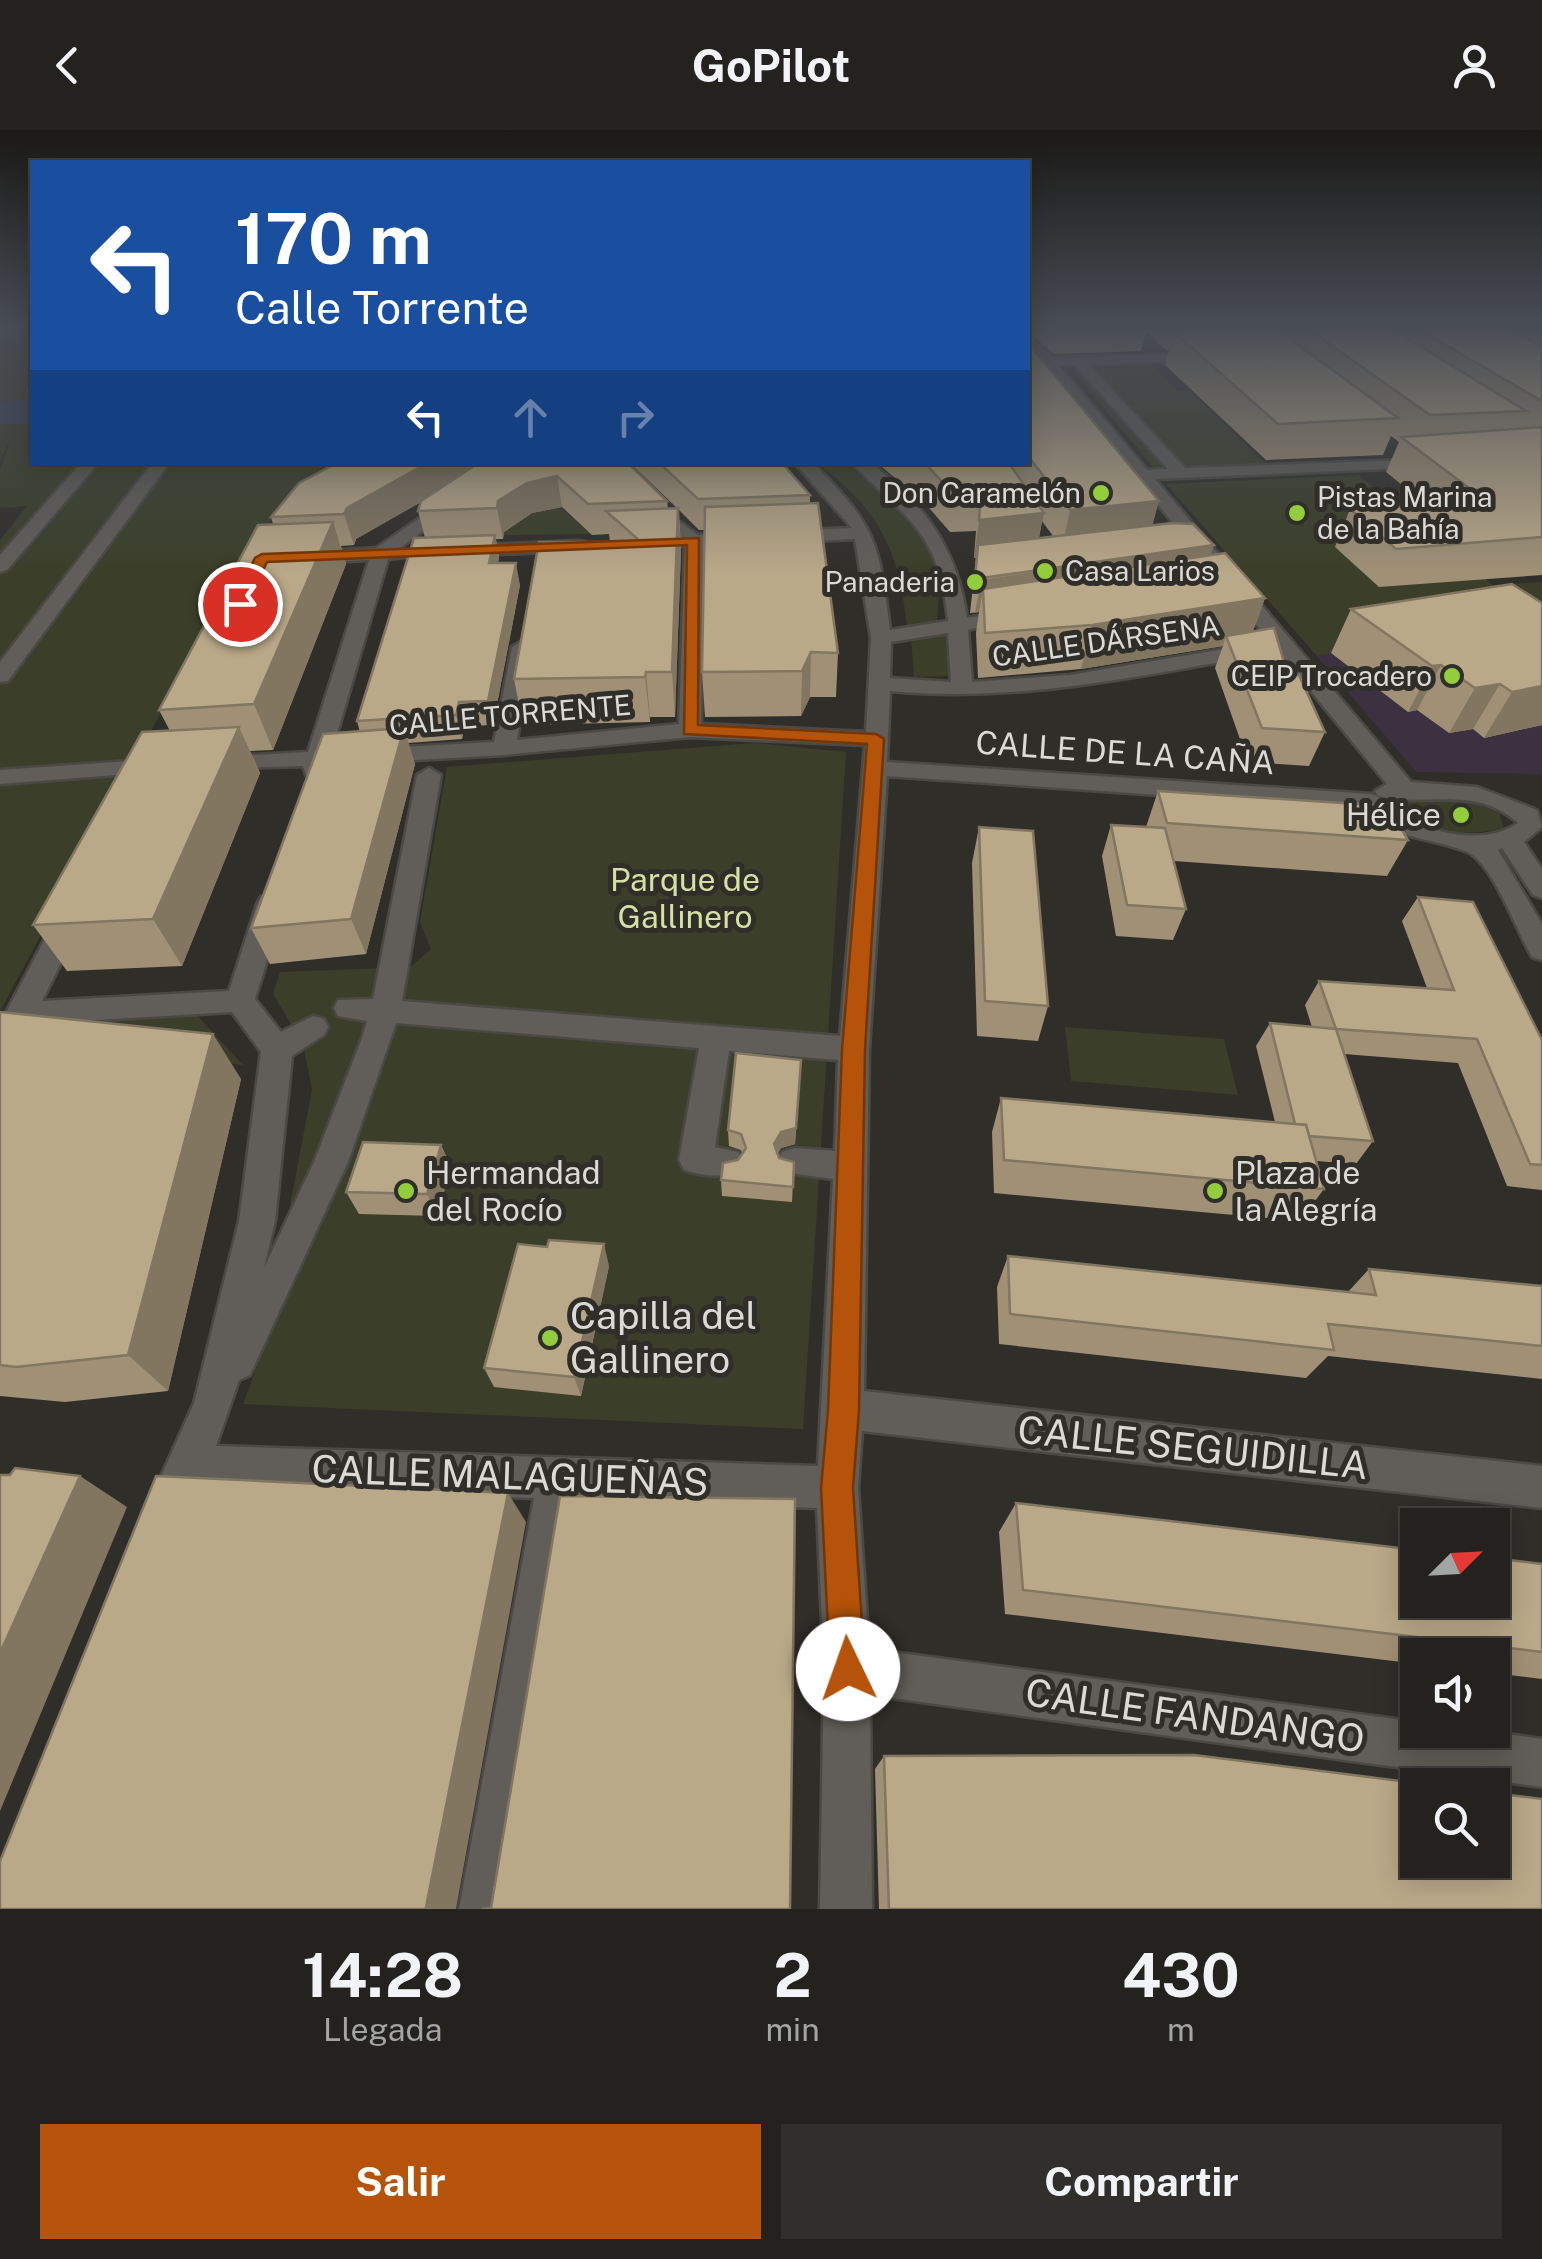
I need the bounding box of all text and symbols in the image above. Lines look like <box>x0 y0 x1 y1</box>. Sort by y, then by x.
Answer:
icon: back <box>40 38 95 93</box>
icon: person <box>1447 38 1502 93</box>
text: GoPilot <box>692 39 850 92</box>
text: 170 m <box>235 197 432 280</box>
icon: left <box>70 200 200 330</box>
text: Calle Torrente <box>235 281 529 334</box>
icon: left <box>398 390 453 445</box>
icon: ahead <box>503 390 558 445</box>
icon: right <box>608 390 663 445</box>
place label: Don Caramelón <box>882 476 1081 509</box>
place label: Pistas Marina de la Bahía <box>1317 480 1492 545</box>
marker: Don Caramelón <box>1090 482 1112 504</box>
marker: Pistas Marina de la Bahía <box>1286 502 1308 524</box>
place label: Casa Larios <box>1065 554 1215 587</box>
marker: Casa Larios <box>1034 560 1056 582</box>
pin <box>198 562 283 647</box>
place label: Panaderia <box>824 565 955 598</box>
marker: Panaderia <box>964 571 986 593</box>
icon: arrive <box>213 577 268 632</box>
street label: CALLE DÁRSENA <box>990 608 1222 673</box>
place label: CEIP Trocadero <box>1231 659 1432 692</box>
marker: CEIP Trocadero <box>1441 665 1463 687</box>
street label: CALLE TORRENTE <box>388 687 632 742</box>
street label: CALLE DE LA CAÑA <box>974 724 1276 781</box>
place label: Hélice <box>1346 796 1441 833</box>
marker: Hélice <box>1450 804 1472 826</box>
park label: Parque de Gallinero <box>610 861 760 935</box>
place label: Hermandad del Rocío <box>426 1154 601 1228</box>
place label: Plaza de la Alegría <box>1235 1154 1378 1228</box>
marker: Hermandad del Rocío <box>395 1180 417 1202</box>
marker: Plaza de la Alegría <box>1204 1180 1226 1202</box>
place label: Capilla del Gallinero <box>570 1293 757 1382</box>
marker: Capilla del Gallinero <box>539 1327 561 1349</box>
street label: CALLE SEGUIDILLA <box>1016 1407 1370 1488</box>
street label: CALLE MALAGUEÑAS <box>311 1446 709 1505</box>
north arrow <box>1400 1508 1510 1618</box>
map controls <box>1400 1508 1510 1878</box>
position arrow <box>796 1617 900 1721</box>
button: sound <box>1400 1638 1510 1748</box>
street label: CALLE FANDANGO <box>1023 1669 1367 1762</box>
button: search <box>1400 1768 1510 1878</box>
text: 14:28 <box>302 1940 463 2011</box>
text: 2 <box>773 1940 812 2011</box>
text: 430 <box>1122 1940 1240 2011</box>
text: Llegada <box>323 2011 442 2048</box>
text: min <box>765 2011 820 2048</box>
text: m <box>1167 2011 1195 2048</box>
button: Salir <box>40 2124 761 2239</box>
button: Compartir <box>781 2124 1502 2239</box>

